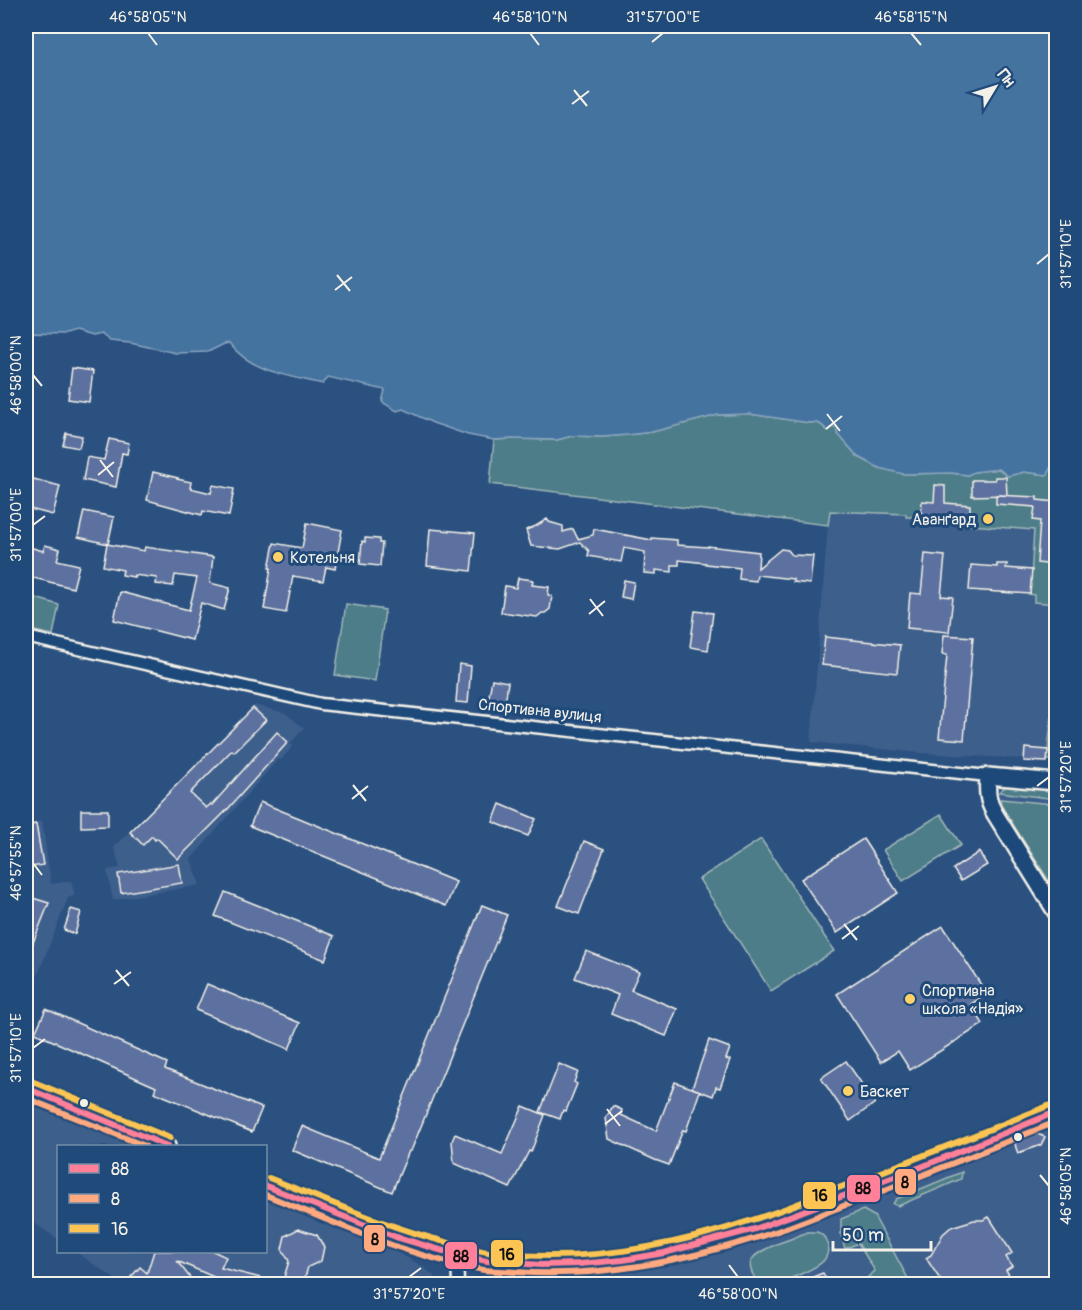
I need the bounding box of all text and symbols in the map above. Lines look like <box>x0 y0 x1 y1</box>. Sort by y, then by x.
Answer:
text: 46°58'05"N <box>109 8 187 27</box>
text: 46°58'10"N <box>492 8 568 27</box>
text: 31°57'00"E <box>626 8 700 27</box>
text: 46°58'15"N <box>875 8 947 27</box>
north arrow <box>965 57 1025 117</box>
text: Пн <box>993 65 1019 91</box>
text: 31°57'10"E <box>1057 219 1076 289</box>
text: 46°58'00"N <box>7 335 26 415</box>
text: 31°57'00"E <box>7 488 26 562</box>
place label: Аванґард <box>912 510 976 530</box>
marker: Аванґард <box>981 512 995 526</box>
place label: Котельня <box>290 548 355 568</box>
marker: Котельня <box>271 550 285 564</box>
street label: Спортивна вулиця <box>477 695 603 727</box>
text: 31°57'20"E <box>1057 741 1076 813</box>
text: 46°57'55"N <box>7 825 26 901</box>
place label: Спортивна школа «Надія» <box>922 981 1023 1019</box>
marker: Спортивна школа «Надія» <box>903 992 917 1006</box>
text: 31°57'10"E <box>7 1013 26 1083</box>
place label: Баскет <box>860 1082 909 1102</box>
marker: Баскет <box>841 1084 855 1098</box>
unlabelled marker <box>78 1097 90 1109</box>
unlabelled marker <box>1012 1131 1024 1143</box>
legend <box>57 1145 267 1253</box>
text: 46°58'05"N <box>1057 1147 1076 1225</box>
text: 88 <box>111 1158 129 1181</box>
line badge: 8 <box>894 1168 917 1196</box>
text: 8 <box>901 1173 909 1193</box>
line badge: 88 <box>846 1174 881 1203</box>
text: 88 <box>855 1179 871 1199</box>
line badge: 16 <box>802 1181 837 1210</box>
text: 16 <box>812 1186 828 1206</box>
text: 8 <box>111 1188 120 1211</box>
scale bar <box>833 1214 930 1252</box>
text: 16 <box>111 1218 129 1241</box>
line badge: 8 <box>363 1224 386 1253</box>
text: 50 m <box>842 1224 884 1247</box>
text: 8 <box>371 1230 379 1250</box>
line badge: 16 <box>490 1239 524 1268</box>
line badge: 88 <box>444 1241 478 1270</box>
text: 16 <box>499 1245 515 1265</box>
text: 88 <box>453 1247 469 1267</box>
text: 31°57'20"E <box>373 1285 445 1304</box>
text: 46°58'00"N <box>698 1285 778 1304</box>

